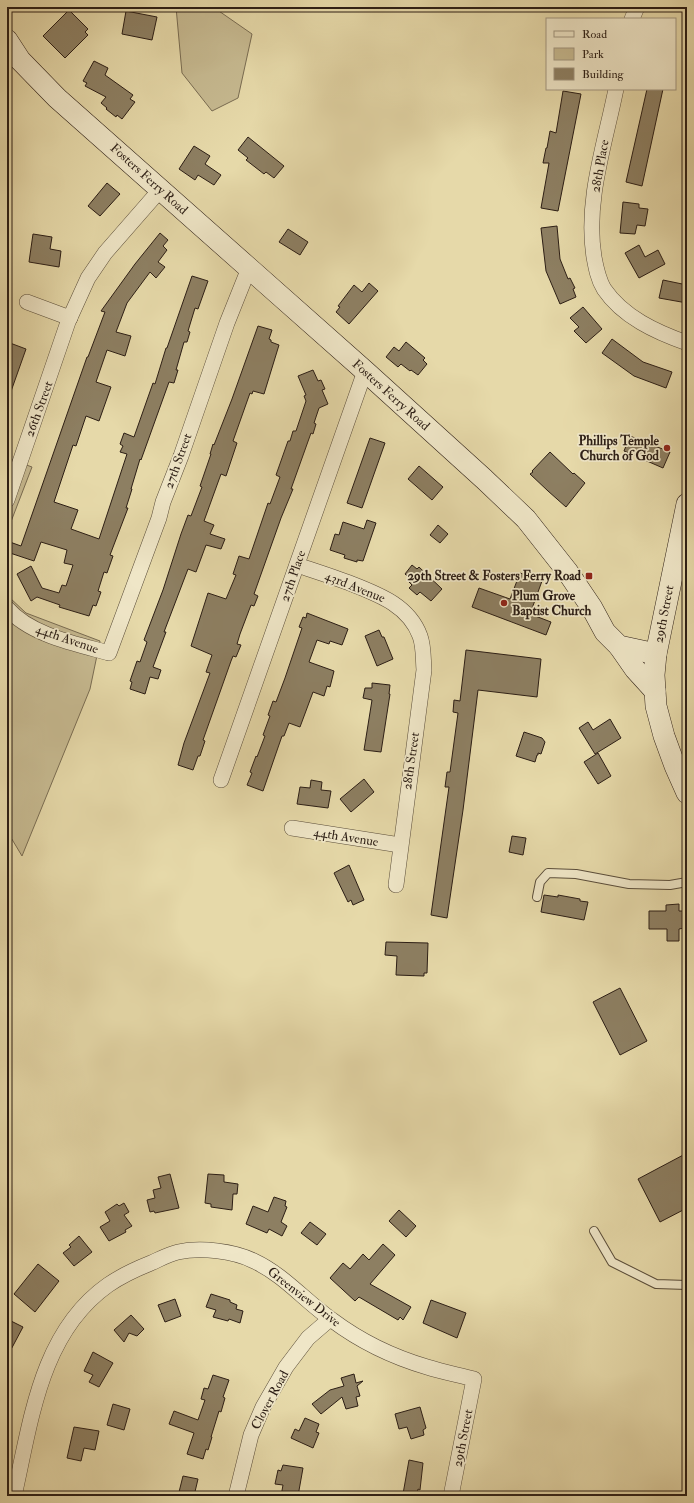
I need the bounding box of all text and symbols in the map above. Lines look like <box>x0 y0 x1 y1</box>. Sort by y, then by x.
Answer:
legend <box>546 18 676 90</box>
text: Road <box>582 27 607 42</box>
text: Park <box>582 47 604 62</box>
text: Building <box>582 67 625 82</box>
street label: 28th Place <box>587 138 613 194</box>
street label: Fosters Ferry Road <box>106 140 192 219</box>
street label: Fosters Ferry Road <box>348 356 434 435</box>
street label: 26th Street <box>22 379 56 439</box>
street label: 27th Street <box>161 431 195 491</box>
place label: Phillips Temple Church of God <box>579 433 660 464</box>
marker: Phillips Temple Church of God <box>662 443 672 453</box>
street label: 27th Place <box>277 548 309 604</box>
street label: 43rd Avenue <box>323 568 388 607</box>
place label: 29th Street & Fosters Ferry Road <box>407 568 582 585</box>
marker: 29th Street & Fosters Ferry Road <box>584 571 594 581</box>
street label: 29th Street <box>651 584 677 644</box>
place label: Plum Grove Baptist Church <box>512 588 592 620</box>
marker: Plum Grove Baptist Church <box>499 598 509 608</box>
street label: 44th Avenue <box>33 621 101 657</box>
street label: 28th Street <box>399 731 423 791</box>
street label: 44th Avenue <box>312 824 380 850</box>
street label: Greenview Drive <box>264 1264 344 1331</box>
street label: Clover Road <box>248 1367 293 1432</box>
street label: 29th Street <box>450 1408 476 1468</box>

